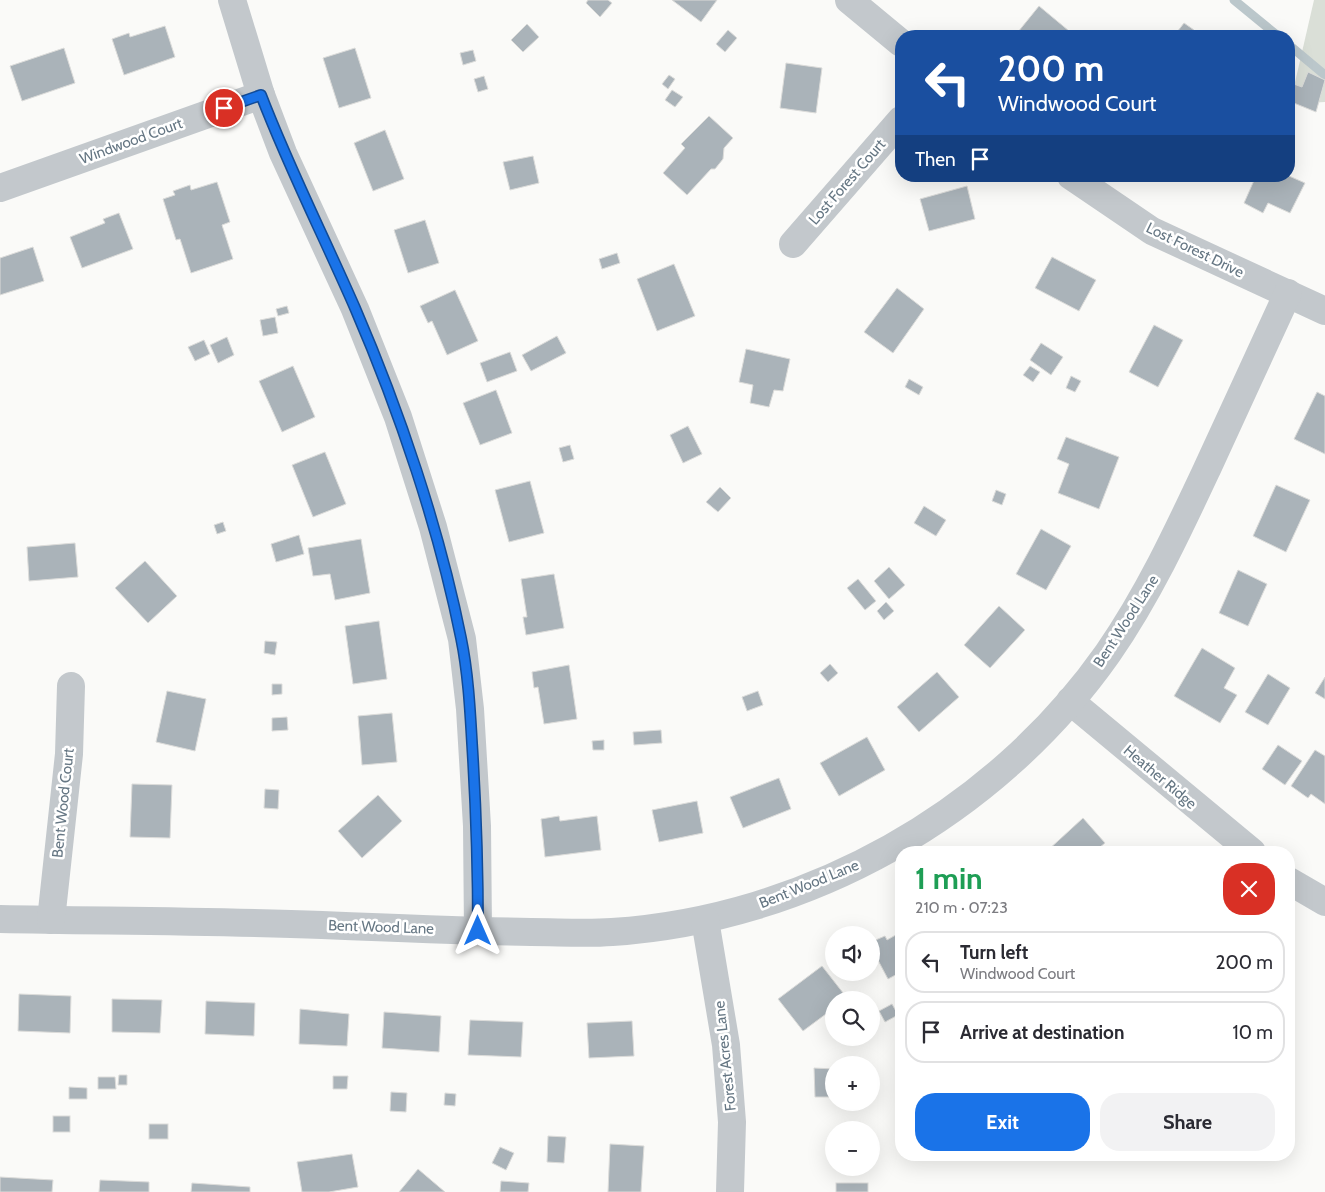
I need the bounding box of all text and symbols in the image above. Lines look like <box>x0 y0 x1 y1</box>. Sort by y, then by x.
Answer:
text: 200 m <box>998 47 1104 90</box>
icon: left <box>915 50 980 115</box>
pin <box>203 87 245 129</box>
text: Windwood Court <box>998 90 1156 117</box>
icon: arrive <box>210 94 238 122</box>
street label: Windwood Court <box>77 114 185 168</box>
street label: Lost Forest Court <box>805 136 889 228</box>
icon: arrive <box>966 145 994 173</box>
text: Then <box>915 148 956 171</box>
street label: Lost Forest Drive <box>1143 219 1247 282</box>
street label: Bent Wood Lane <box>1090 571 1163 670</box>
street label: Heather Ridge <box>1120 741 1200 813</box>
street label: Bent Wood Court <box>48 747 78 859</box>
street label: Bent Wood Lane <box>757 856 862 912</box>
text: 1 min <box>915 860 983 897</box>
button: close <box>1223 863 1275 915</box>
text: 210 m · 07:23 <box>915 898 1008 917</box>
position arrow <box>451 904 503 956</box>
street label: Bent Wood Lane <box>328 916 435 938</box>
map controls <box>825 926 880 1176</box>
button: sound <box>825 926 880 981</box>
text: Turn left <box>960 941 1028 964</box>
icon: left <box>917 948 945 976</box>
text: 200 m <box>1216 951 1273 974</box>
text: Windwood Court <box>960 964 1075 983</box>
button: search <box>825 991 880 1046</box>
street label: Forest Acres Lane <box>710 1000 740 1112</box>
icon: arrive <box>917 1018 945 1046</box>
text: Arrive at destination <box>960 1021 1124 1044</box>
text: 10 m <box>1233 1021 1273 1044</box>
button: + <box>825 1056 880 1111</box>
button: Exit <box>915 1093 1090 1151</box>
button: Share <box>1100 1093 1275 1151</box>
button: − <box>825 1121 880 1176</box>

